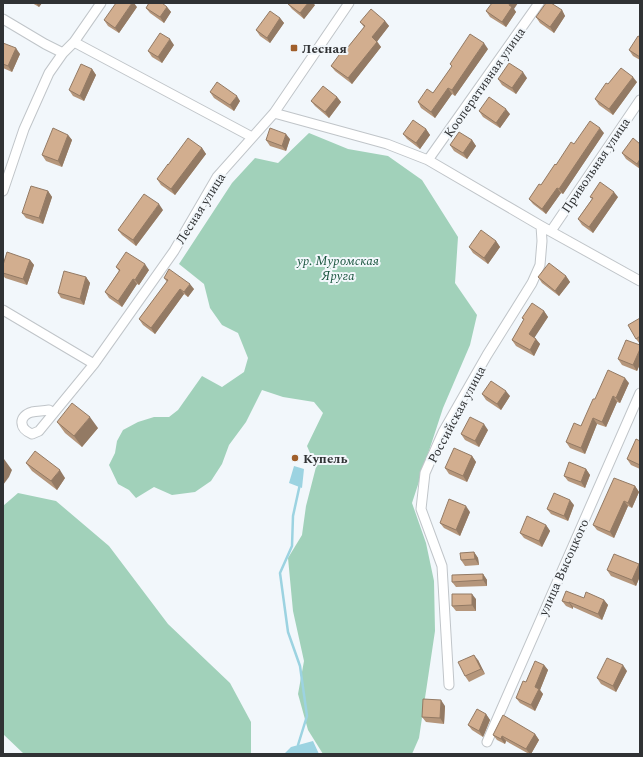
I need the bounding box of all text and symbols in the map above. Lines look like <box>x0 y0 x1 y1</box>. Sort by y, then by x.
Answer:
street label: Кооперативная улица <box>439 23 531 142</box>
place label: Лесная <box>302 39 347 59</box>
marker: Лесная <box>289 43 299 53</box>
street label: Привольная улица <box>556 113 636 217</box>
street label: Лесная улица <box>171 168 231 248</box>
park label: ур. Муромская Яруга <box>296 251 379 286</box>
street label: Российская улица <box>423 362 491 467</box>
place label: Купель <box>303 449 347 469</box>
marker: Купель <box>290 453 300 463</box>
street label: улица Высоцкого <box>533 516 594 620</box>

